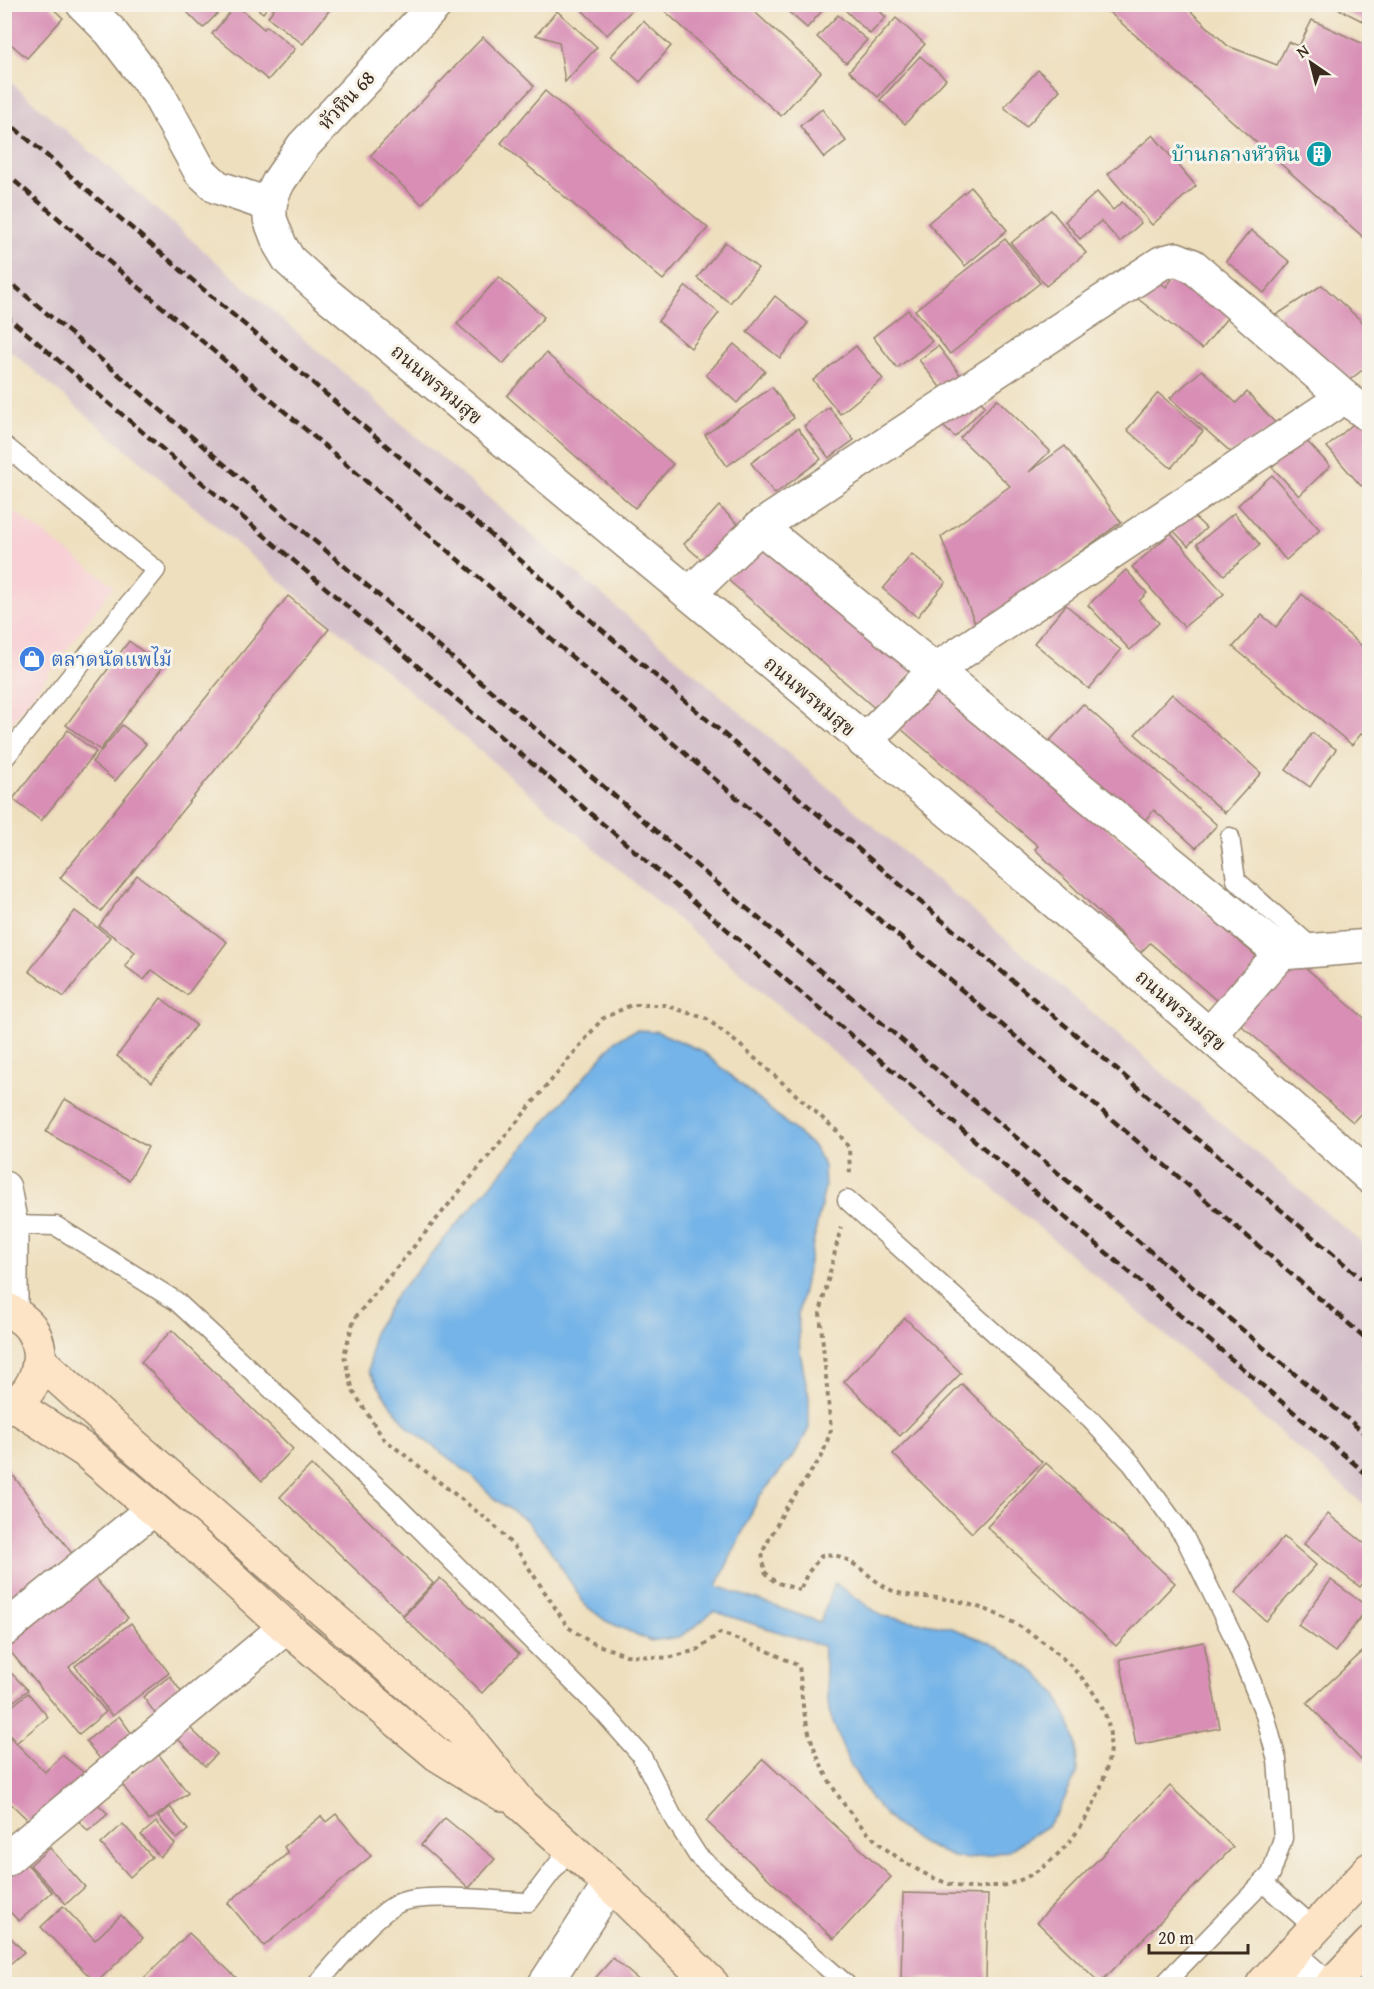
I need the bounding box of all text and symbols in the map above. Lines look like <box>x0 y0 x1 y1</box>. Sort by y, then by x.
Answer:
north arrow <box>1281 33 1341 93</box>
text: N <box>1291 38 1314 64</box>
street label: หัวหิน 68 <box>310 63 381 136</box>
place label: บ้านกลางหัวหิน <box>1172 139 1300 168</box>
building icon: บ้านกลางหัวหิน <box>1304 139 1334 169</box>
street label: ถนนพรหมสุข <box>385 336 490 431</box>
shop icon: ตลาดนัดแพไม้ <box>17 644 47 674</box>
place label: ตลาดนัดแพไม้ <box>51 644 172 673</box>
street label: ถนนพรหมสุข <box>758 648 863 743</box>
street label: ถนนพรหมสุข <box>1129 962 1233 1057</box>
scale bar <box>1149 1917 1248 1955</box>
text: 20 m <box>1158 1924 1194 1951</box>

